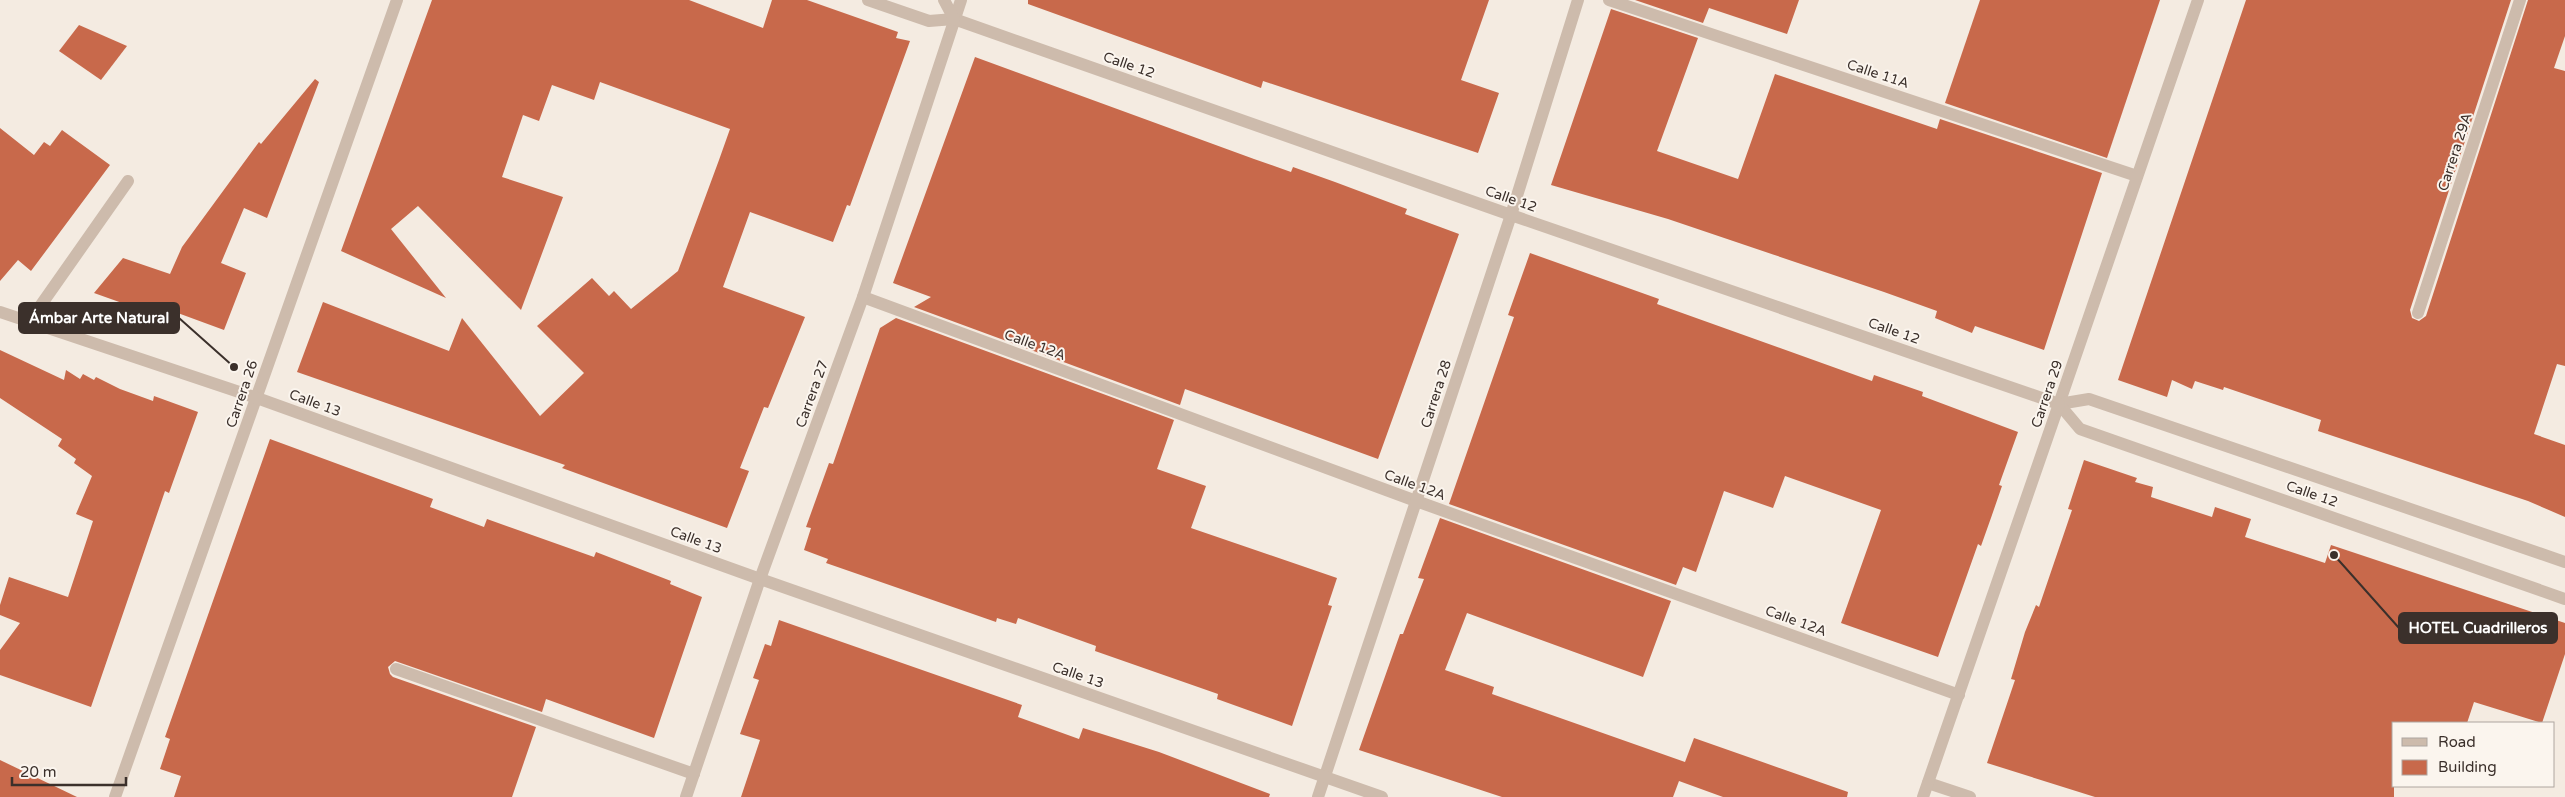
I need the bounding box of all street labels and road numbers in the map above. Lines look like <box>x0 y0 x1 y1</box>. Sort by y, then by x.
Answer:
street label: Calle 12 <box>1101 48 1157 82</box>
street label: Calle 11A <box>1845 56 1911 92</box>
street label: Carrera 29A <box>2434 111 2476 193</box>
street label: Calle 12 <box>1483 182 1539 216</box>
street label: Calle 12 <box>1866 314 1922 348</box>
street label: Calle 12A <box>1002 326 1068 364</box>
street label: Carrera 26 <box>222 358 262 430</box>
street label: Carrera 27 <box>792 358 832 430</box>
street label: Carrera 28 <box>1417 358 1455 430</box>
street label: Carrera 29 <box>2027 358 2067 430</box>
street label: Calle 13 <box>287 386 343 420</box>
street label: Calle 12A <box>1382 466 1448 504</box>
street label: Calle 12 <box>2284 477 2340 511</box>
street label: Calle 13 <box>668 523 724 557</box>
street label: Calle 12A <box>1763 602 1829 640</box>
street label: Calle 13 <box>1050 658 1106 692</box>

